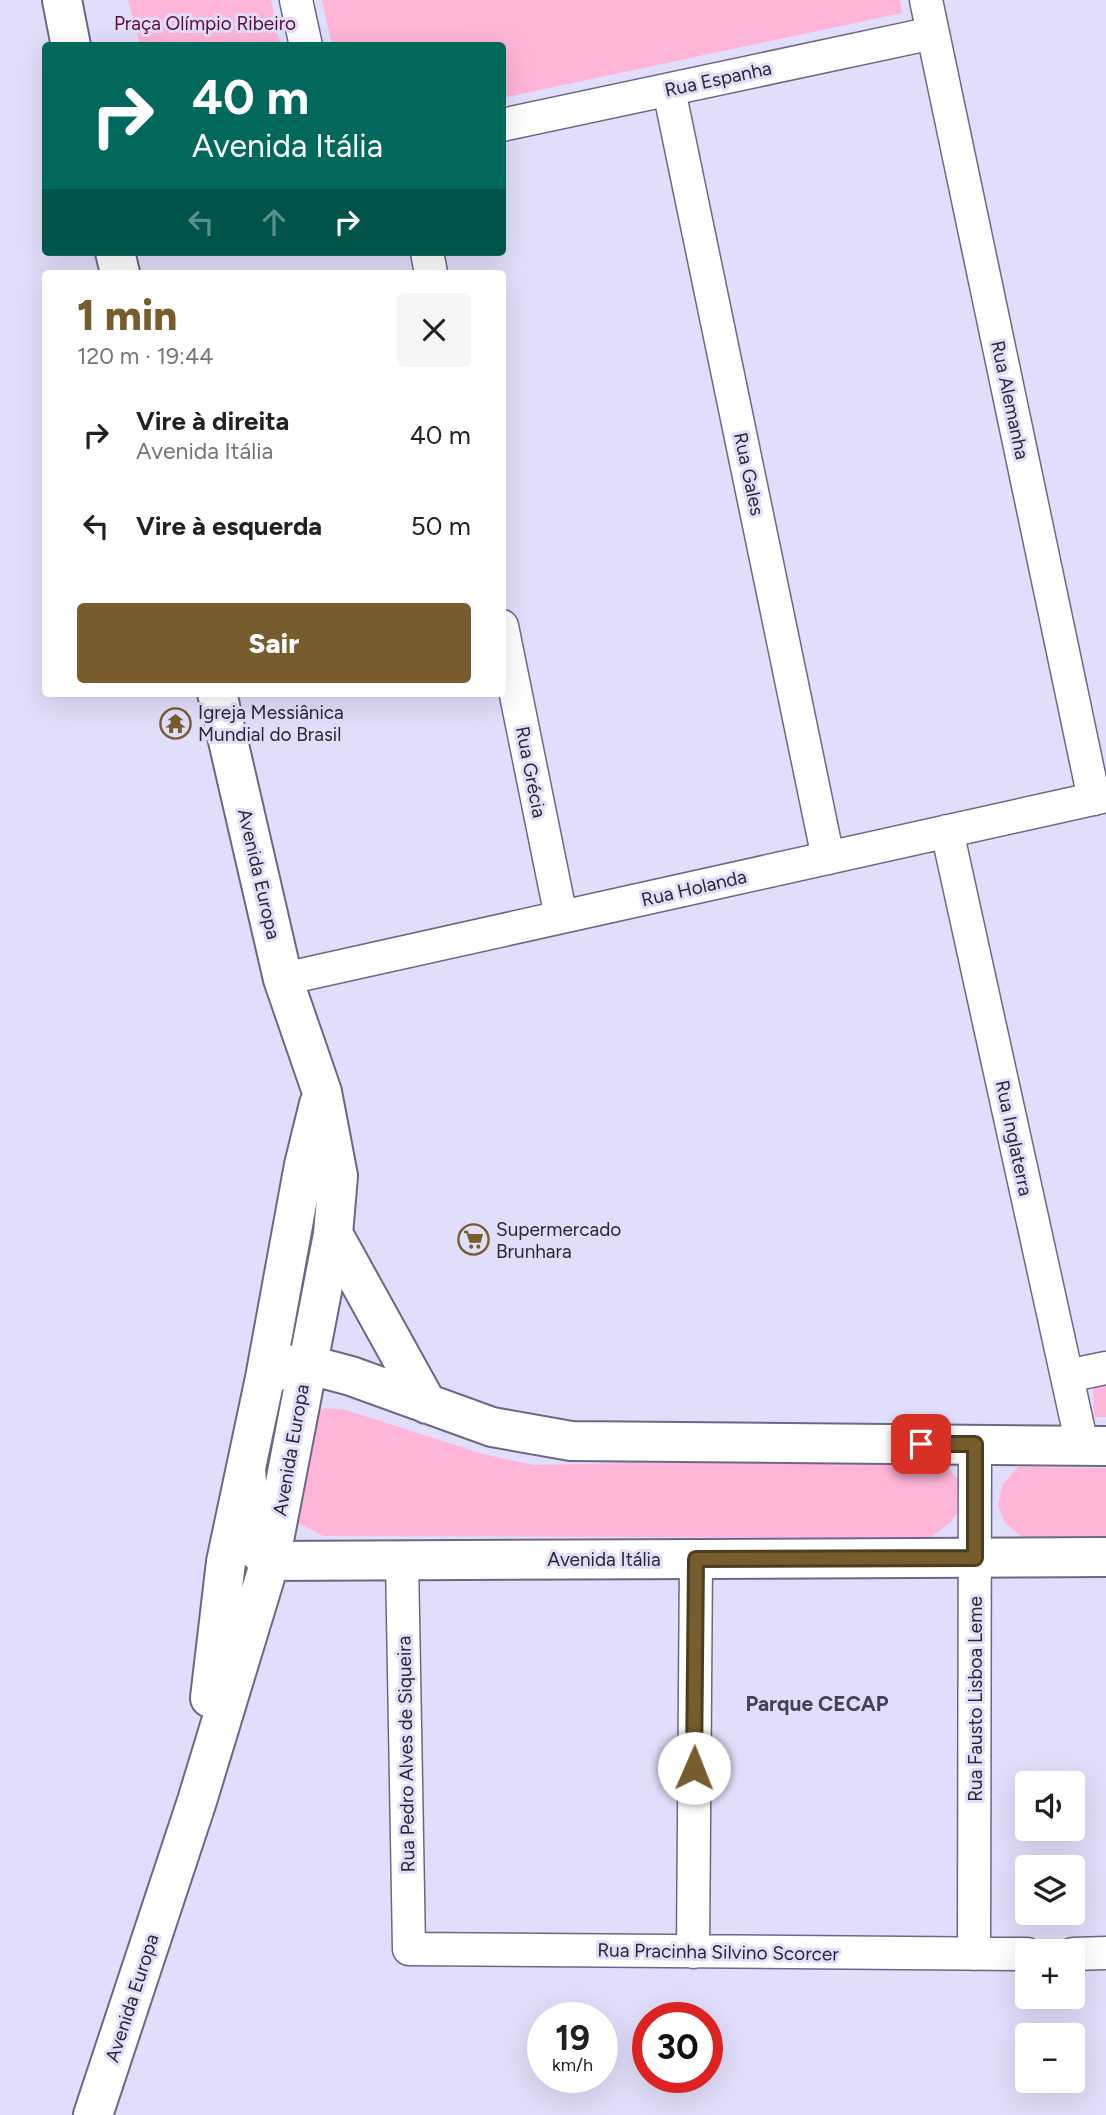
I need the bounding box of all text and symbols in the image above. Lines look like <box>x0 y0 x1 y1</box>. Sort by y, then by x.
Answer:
park label: Praça Olímpio Ribeiro <box>114 12 296 35</box>
street label: Rua Espanha <box>662 56 774 102</box>
text: 40 m <box>192 67 309 126</box>
icon: right <box>77 70 168 161</box>
text: Avenida Itália <box>192 127 383 165</box>
icon: left <box>182 203 220 241</box>
icon: ahead <box>255 203 293 241</box>
icon: right <box>328 203 366 241</box>
text: 1 min <box>77 290 177 341</box>
button: close <box>397 293 471 367</box>
street label: Rua Alemanha <box>986 338 1034 462</box>
text: 120 m · 19:44 <box>77 342 213 370</box>
text: Vire à direita <box>136 405 289 437</box>
icon: right <box>77 416 115 454</box>
text: 40 m <box>410 419 471 451</box>
street label: Rua Gales <box>729 430 769 518</box>
text: Avenida Itália <box>136 437 273 465</box>
icon: left <box>77 507 115 545</box>
text: Vire à esquerda <box>136 510 322 542</box>
text: 50 m <box>411 510 471 542</box>
button: Sair <box>77 603 471 683</box>
place label: Igreja Messiânica Mundial do Brasil <box>198 701 344 746</box>
temple icon: Igreja Messiânica Mundial do Brasil <box>158 706 192 740</box>
street label: Rua Grécia <box>511 724 551 820</box>
street label: Avenida Europa <box>233 806 285 942</box>
street label: Rua Holanda <box>639 865 749 911</box>
street label: Rua Inglaterra <box>991 1078 1037 1198</box>
place label: Supermercado Brunhara <box>496 1218 621 1263</box>
supermarket icon: Supermercado Brunhara <box>456 1223 490 1257</box>
street label: Avenida Europa <box>268 1382 314 1518</box>
pin <box>891 1414 951 1474</box>
icon: arrive <box>902 1425 940 1463</box>
street label: Avenida Itália <box>547 1548 661 1571</box>
street label: Rua Fausto Lisboa Leme <box>964 1596 987 1802</box>
street label: Rua Pedro Alves de Siqueira <box>392 1635 420 1873</box>
district label: Parque CECAP <box>745 1691 889 1716</box>
position arrow <box>657 1731 731 1805</box>
map controls <box>1015 1771 1085 2093</box>
button: sound <box>1015 1771 1085 1841</box>
button: layers <box>1015 1855 1085 1925</box>
street label: Avenida Europa <box>100 1931 164 2065</box>
street label: Rua Pracinha Silvino Scorcer <box>597 1938 840 1966</box>
button: + <box>1015 1939 1085 2009</box>
speed limit sign: 30 <box>632 2002 723 2093</box>
text: 19 <box>555 2017 590 2059</box>
button: − <box>1015 2023 1085 2093</box>
text: km/h <box>552 2054 593 2076</box>

